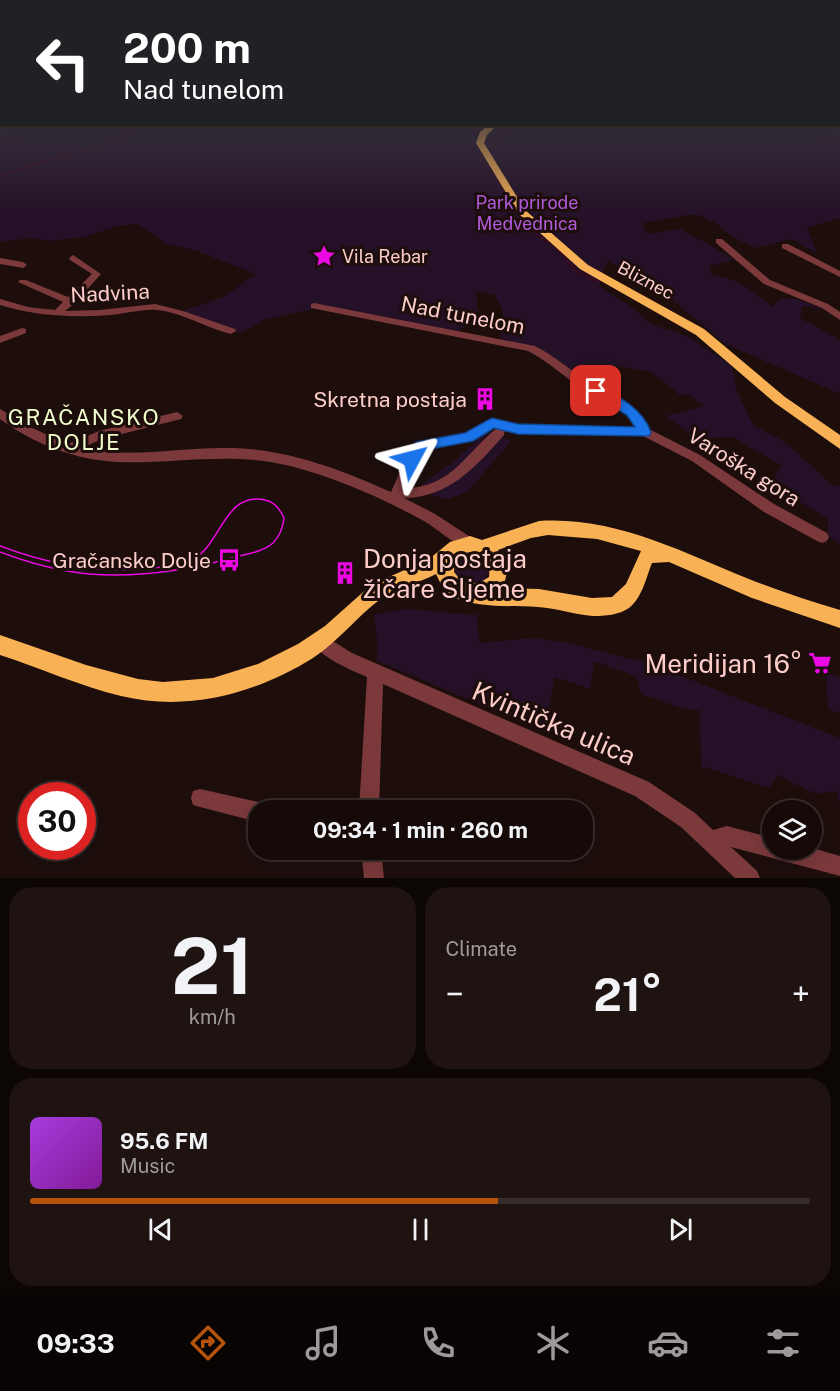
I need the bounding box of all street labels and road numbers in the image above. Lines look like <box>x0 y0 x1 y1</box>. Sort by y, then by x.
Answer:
street label: Bliznec <box>614 256 678 304</box>
street label: Nadvina <box>70 278 150 308</box>
street label: Nad tunelom <box>399 291 527 339</box>
street label: Varoška gora <box>683 423 805 511</box>
street label: Kvintička ulica <box>468 675 640 771</box>

